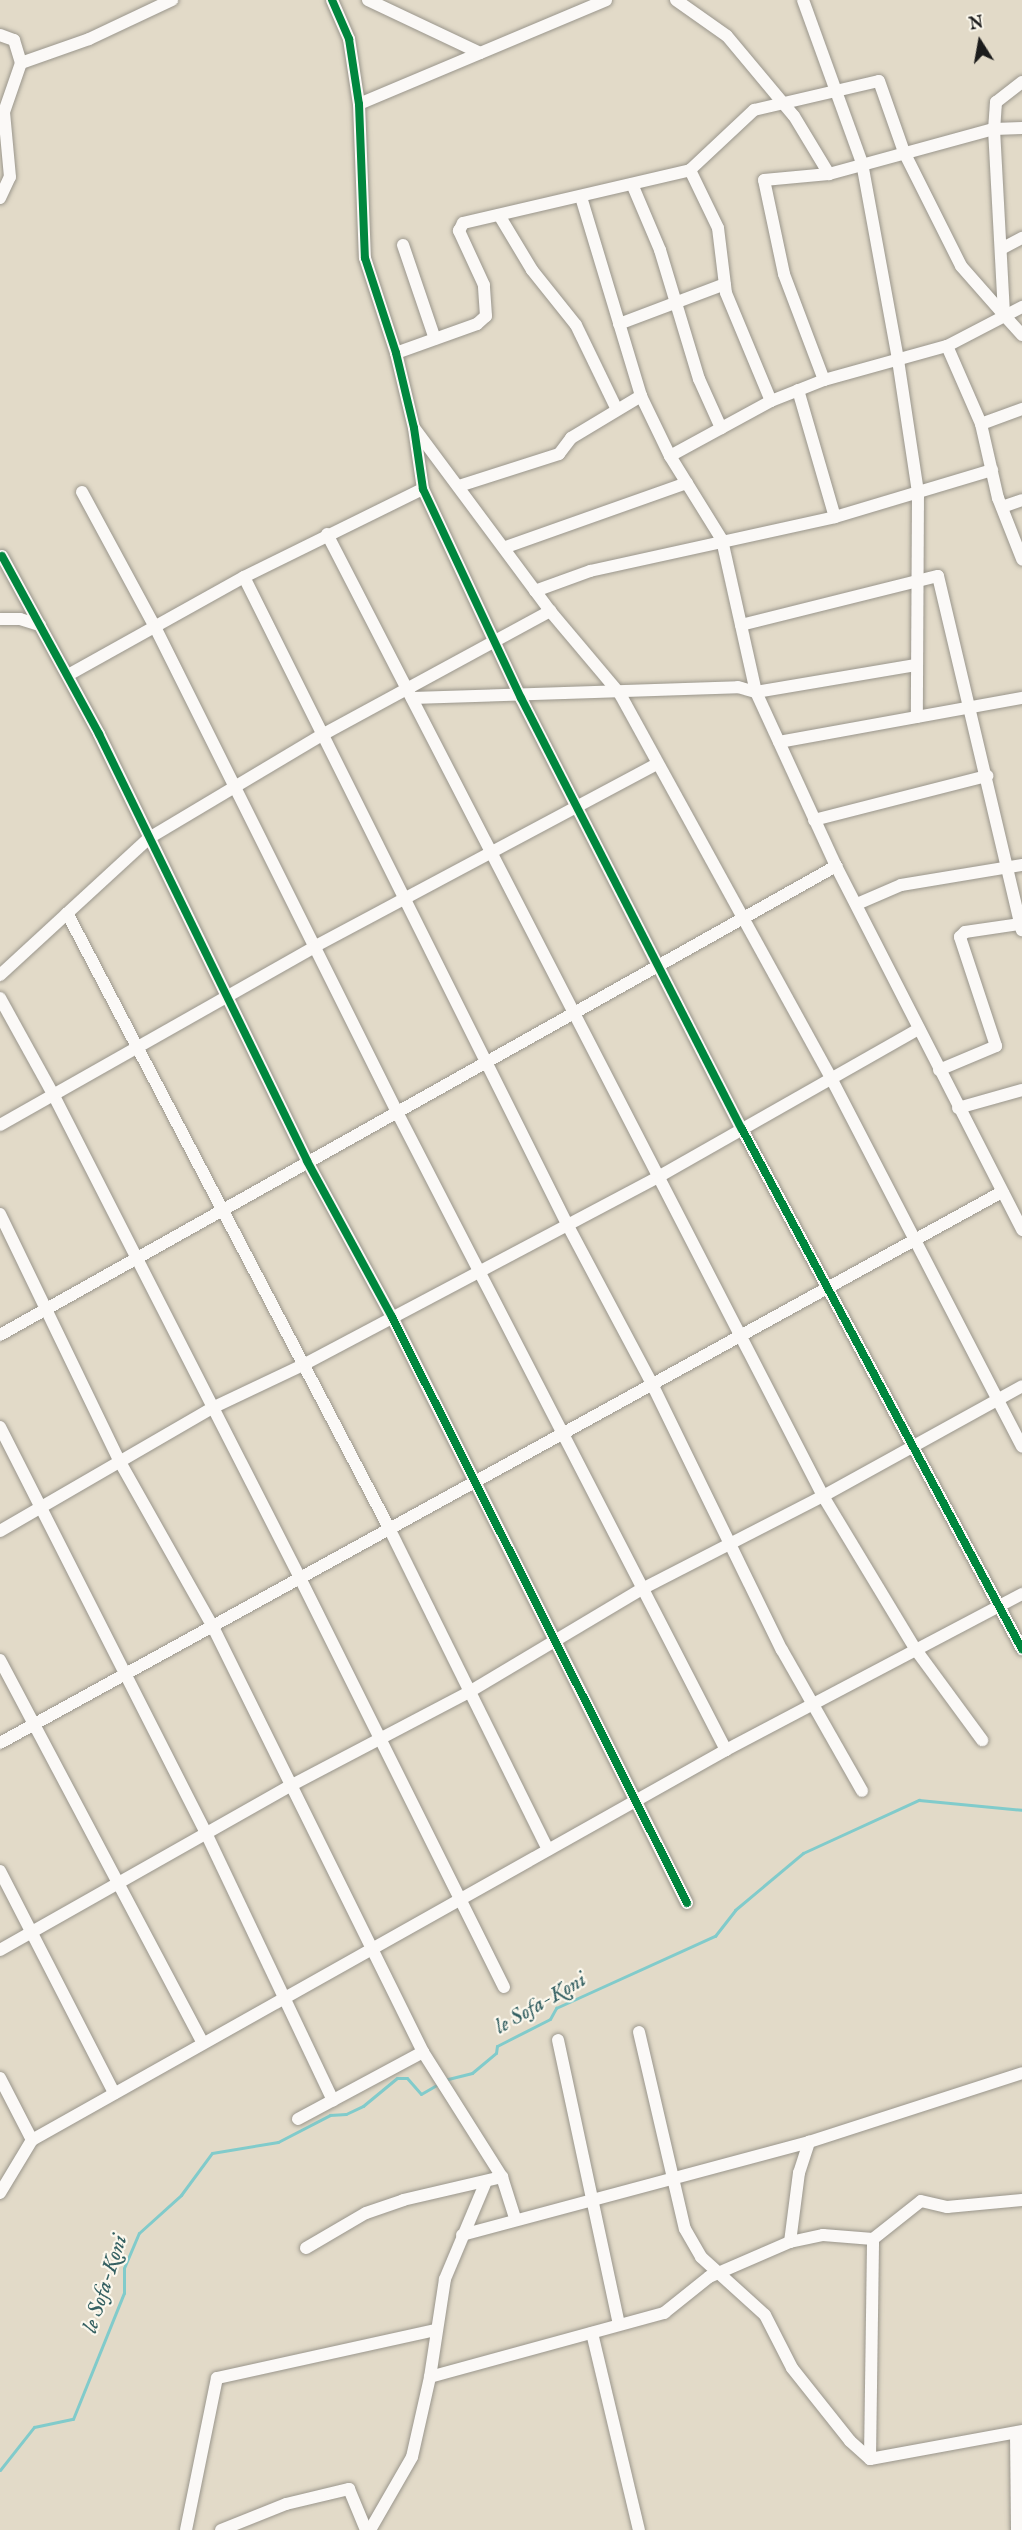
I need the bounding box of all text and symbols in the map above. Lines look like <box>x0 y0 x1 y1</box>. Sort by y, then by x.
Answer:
north arrow <box>950 12 1010 72</box>
text: N <box>968 13 985 35</box>
water label: le Sofa-Koni <box>491 1967 591 2041</box>
water label: le Sofa-Koni <box>78 2232 134 2336</box>

